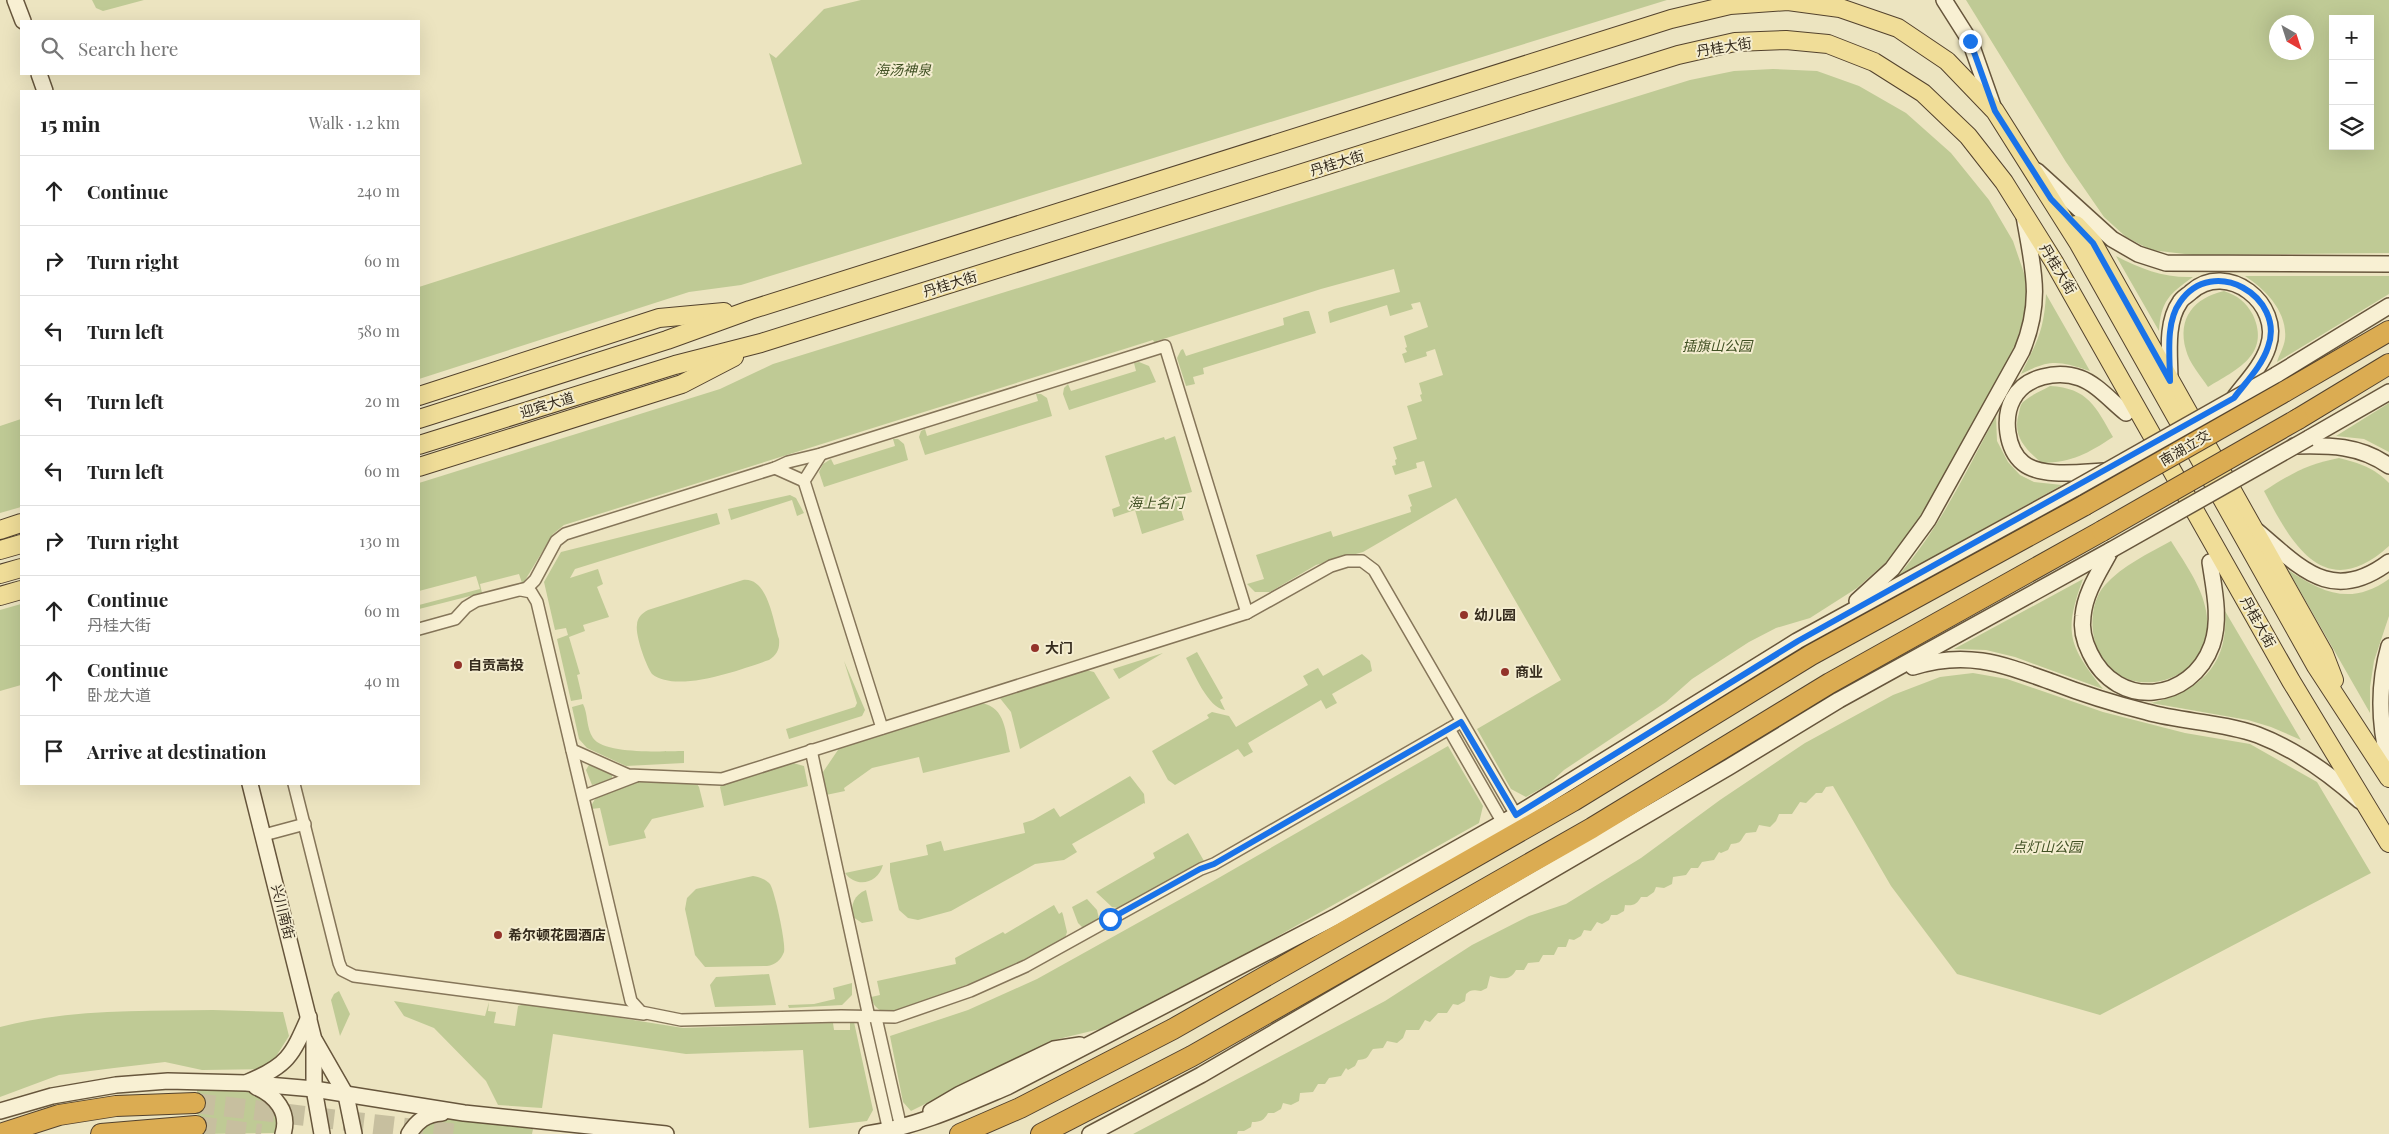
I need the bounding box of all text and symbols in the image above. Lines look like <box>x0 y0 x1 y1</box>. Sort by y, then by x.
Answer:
north arrow <box>2269 15 2314 60</box>
map controls <box>2329 15 2374 150</box>
button: + <box>2329 15 2374 60</box>
search box <box>20 20 420 75</box>
route end <box>1959 30 1982 53</box>
street label: 丹桂大街 <box>1695 33 1753 60</box>
icon: search <box>38 34 66 62</box>
text: Search here <box>78 35 178 61</box>
park label: 海汤神泉 <box>875 60 932 79</box>
button: − <box>2329 60 2374 105</box>
button: layers <box>2329 105 2374 150</box>
text: 15 min <box>40 109 101 137</box>
text: Walk · 1.2 km <box>309 112 400 133</box>
street label: 丹桂大街 <box>1307 145 1366 180</box>
icon: ahead <box>40 177 68 205</box>
text: Continue <box>87 178 168 204</box>
text: 240 m <box>357 180 400 201</box>
street label: 丹桂大街 <box>2036 240 2081 298</box>
icon: right <box>40 247 68 275</box>
text: Turn right <box>87 248 179 274</box>
text: 60 m <box>364 250 400 271</box>
street label: 丹桂大街 <box>920 266 979 301</box>
icon: left <box>40 317 68 345</box>
text: Turn left <box>87 318 164 344</box>
text: 580 m <box>357 320 400 341</box>
park label: 插旗山公园 <box>1682 336 1754 355</box>
icon: left <box>40 387 68 415</box>
street label: 迎宾大道 <box>517 387 576 422</box>
text: Turn left <box>87 388 164 414</box>
text: 20 m <box>365 390 400 411</box>
street label: 南湖立交 <box>2156 425 2214 470</box>
icon: left <box>40 457 68 485</box>
text: Turn left <box>87 458 164 484</box>
text: 60 m <box>364 460 400 481</box>
park label: 海上名门 <box>1128 493 1186 512</box>
icon: right <box>40 527 68 555</box>
text: Turn right <box>87 528 179 554</box>
text: 130 m <box>359 530 400 551</box>
text: Continue <box>87 586 168 612</box>
street label: 丹桂大街 <box>2237 593 2280 651</box>
icon: ahead <box>40 597 68 625</box>
text: 60 m <box>364 600 400 621</box>
place label: 幼儿园 <box>1474 605 1516 624</box>
marker: 幼儿园 <box>1458 609 1470 621</box>
text: 丹桂大街 <box>87 614 151 635</box>
place label: 大门 <box>1045 638 1073 657</box>
marker: 大门 <box>1029 642 1041 654</box>
place label: 自贡高投 <box>468 655 524 674</box>
text: Continue <box>87 656 168 682</box>
marker: 自贡高投 <box>452 659 464 671</box>
place label: 商业 <box>1515 662 1543 681</box>
marker: 商业 <box>1499 666 1511 678</box>
icon: ahead <box>40 667 68 695</box>
text: 40 m <box>364 670 400 691</box>
text: 卧龙大道 <box>87 684 151 705</box>
icon: arrive <box>40 737 68 765</box>
text: Arrive at destination <box>87 738 267 764</box>
park label: 点灯山公园 <box>2012 837 2084 856</box>
street label: 兴川南街 <box>267 882 299 941</box>
route start <box>1099 908 1122 931</box>
place label: 希尔顿花园酒店 <box>508 925 606 944</box>
marker: 希尔顿花园酒店 <box>492 929 504 941</box>

